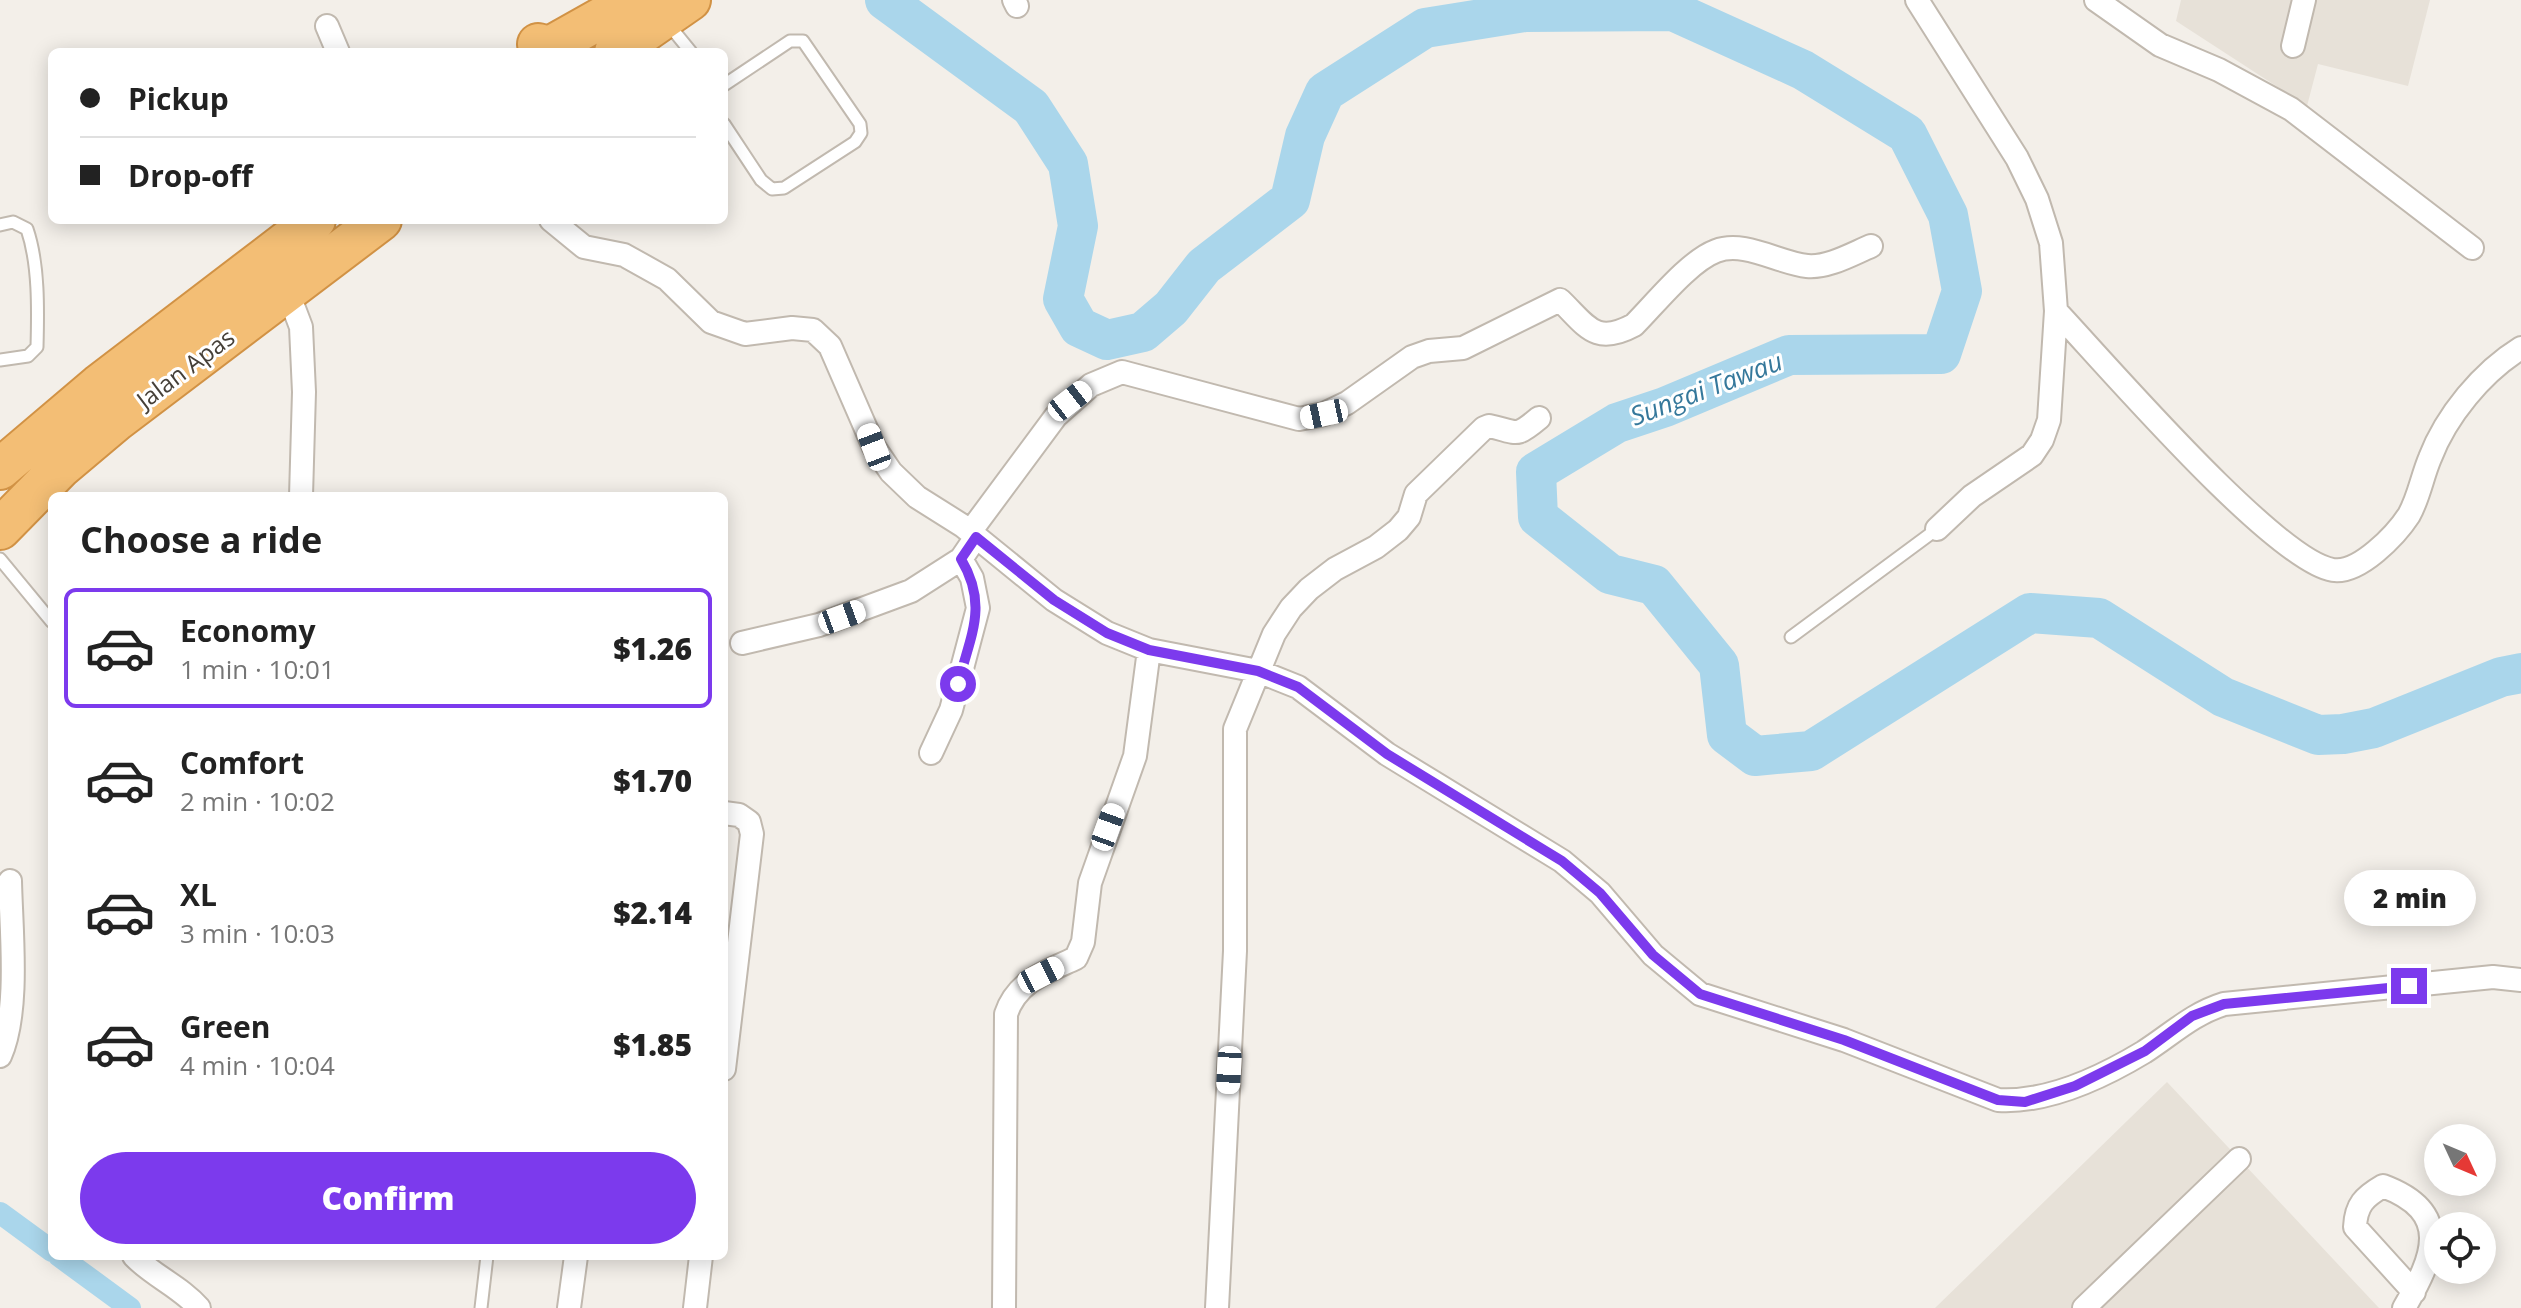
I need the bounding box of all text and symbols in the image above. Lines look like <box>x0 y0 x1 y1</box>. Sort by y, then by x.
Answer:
text: Pickup <box>128 78 229 119</box>
text: Drop-off <box>128 155 253 196</box>
street label: Jalan Apas <box>128 320 241 417</box>
water label: Sungai Tawau <box>1625 342 1787 434</box>
car <box>1044 377 1096 425</box>
car <box>1298 397 1350 431</box>
car <box>854 420 894 474</box>
text: Choose a ride <box>80 515 322 564</box>
car <box>815 598 869 636</box>
text: Economy <box>180 610 316 651</box>
icon: car <box>84 612 156 684</box>
text: $1.26 <box>613 628 692 669</box>
text: 1 min · 10:01 <box>180 651 335 687</box>
route start <box>940 666 976 702</box>
text: Comfort <box>180 742 304 783</box>
icon: car <box>84 744 156 816</box>
text: $1.70 <box>613 760 692 801</box>
text: 2 min · 10:02 <box>180 783 335 819</box>
car <box>1089 800 1127 854</box>
callout: 2 min <box>2343 870 2475 926</box>
text: XL <box>180 874 217 915</box>
icon: car <box>84 876 156 948</box>
text: 2 min <box>2373 880 2447 916</box>
text: $2.14 <box>613 892 692 933</box>
text: 3 min · 10:03 <box>180 915 335 951</box>
car <box>1014 953 1068 997</box>
route end <box>2391 968 2427 1004</box>
text: Green <box>180 1006 271 1047</box>
icon: car <box>84 1008 156 1080</box>
text: $1.85 <box>613 1024 692 1065</box>
car <box>1216 1045 1242 1095</box>
text: 4 min · 10:04 <box>180 1047 335 1083</box>
north arrow <box>2424 1124 2496 1196</box>
map controls <box>2424 1124 2496 1284</box>
button: Confirm <box>80 1152 696 1244</box>
button: locate <box>2424 1212 2496 1284</box>

